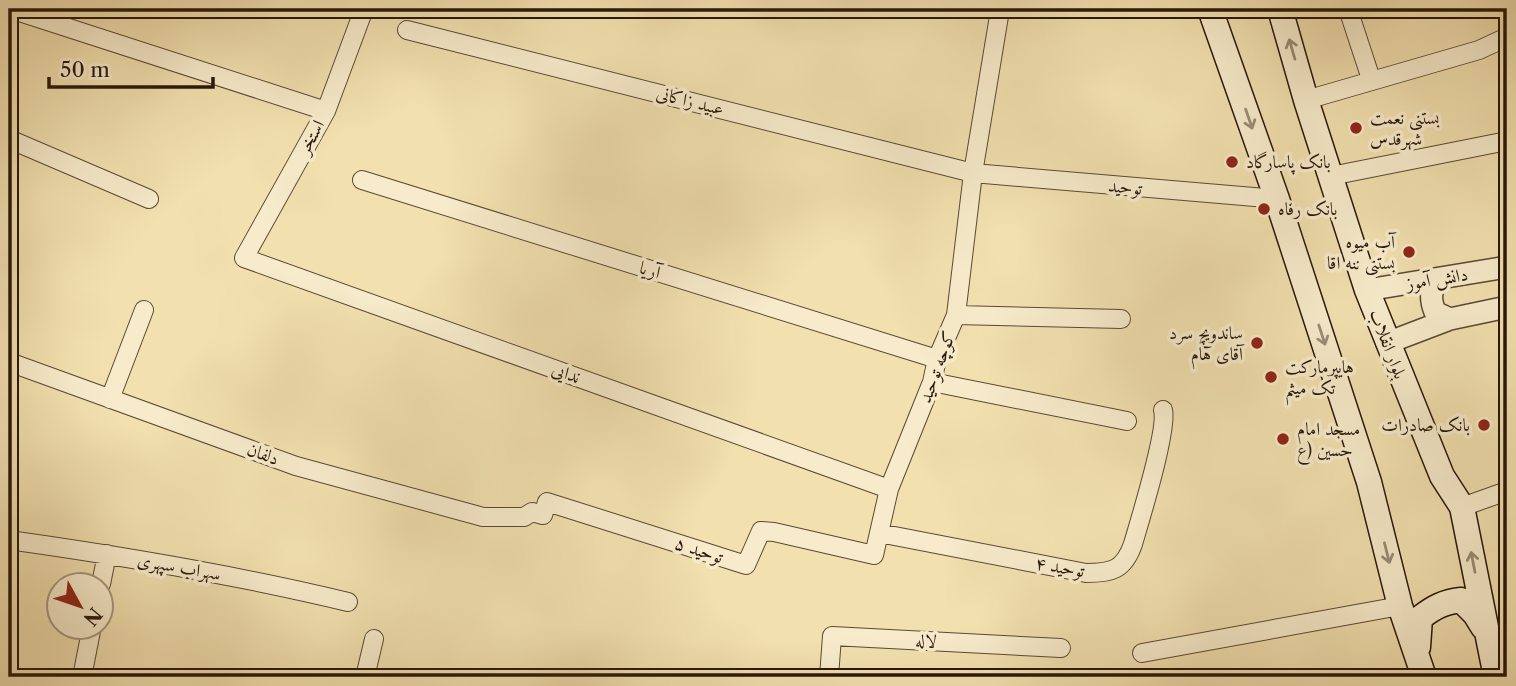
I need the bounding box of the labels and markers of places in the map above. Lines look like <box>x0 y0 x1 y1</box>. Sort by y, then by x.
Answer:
place label: بستنی نعمت شهرقدس <box>1370 107 1439 151</box>
marker: بستنی نعمت شهرقدس <box>1348 120 1364 136</box>
place label: بانک پاسارگاد <box>1246 151 1331 175</box>
marker: بانک پاسارگاد <box>1224 154 1240 170</box>
place label: بانک رفاه <box>1278 198 1337 220</box>
marker: بانک رفاه <box>1256 201 1272 217</box>
place label: آب میوه بستنی ننه اقا <box>1327 231 1397 276</box>
marker: آب میوه بستنی ننه اقا <box>1401 244 1417 260</box>
place label: ساندویچ سرد آقای هام <box>1169 322 1245 370</box>
marker: ساندویچ سرد آقای هام <box>1249 335 1265 351</box>
place label: هایپرمارکت تک میثم <box>1285 356 1354 406</box>
marker: هایپرمارکت تک میثم <box>1263 369 1279 385</box>
place label: بانک صادرات <box>1381 414 1470 436</box>
marker: بانک صادرات <box>1476 417 1492 433</box>
place label: مسجد امام حسین (ع <box>1297 418 1360 465</box>
marker: مسجد امام حسین (ع <box>1275 431 1291 447</box>

